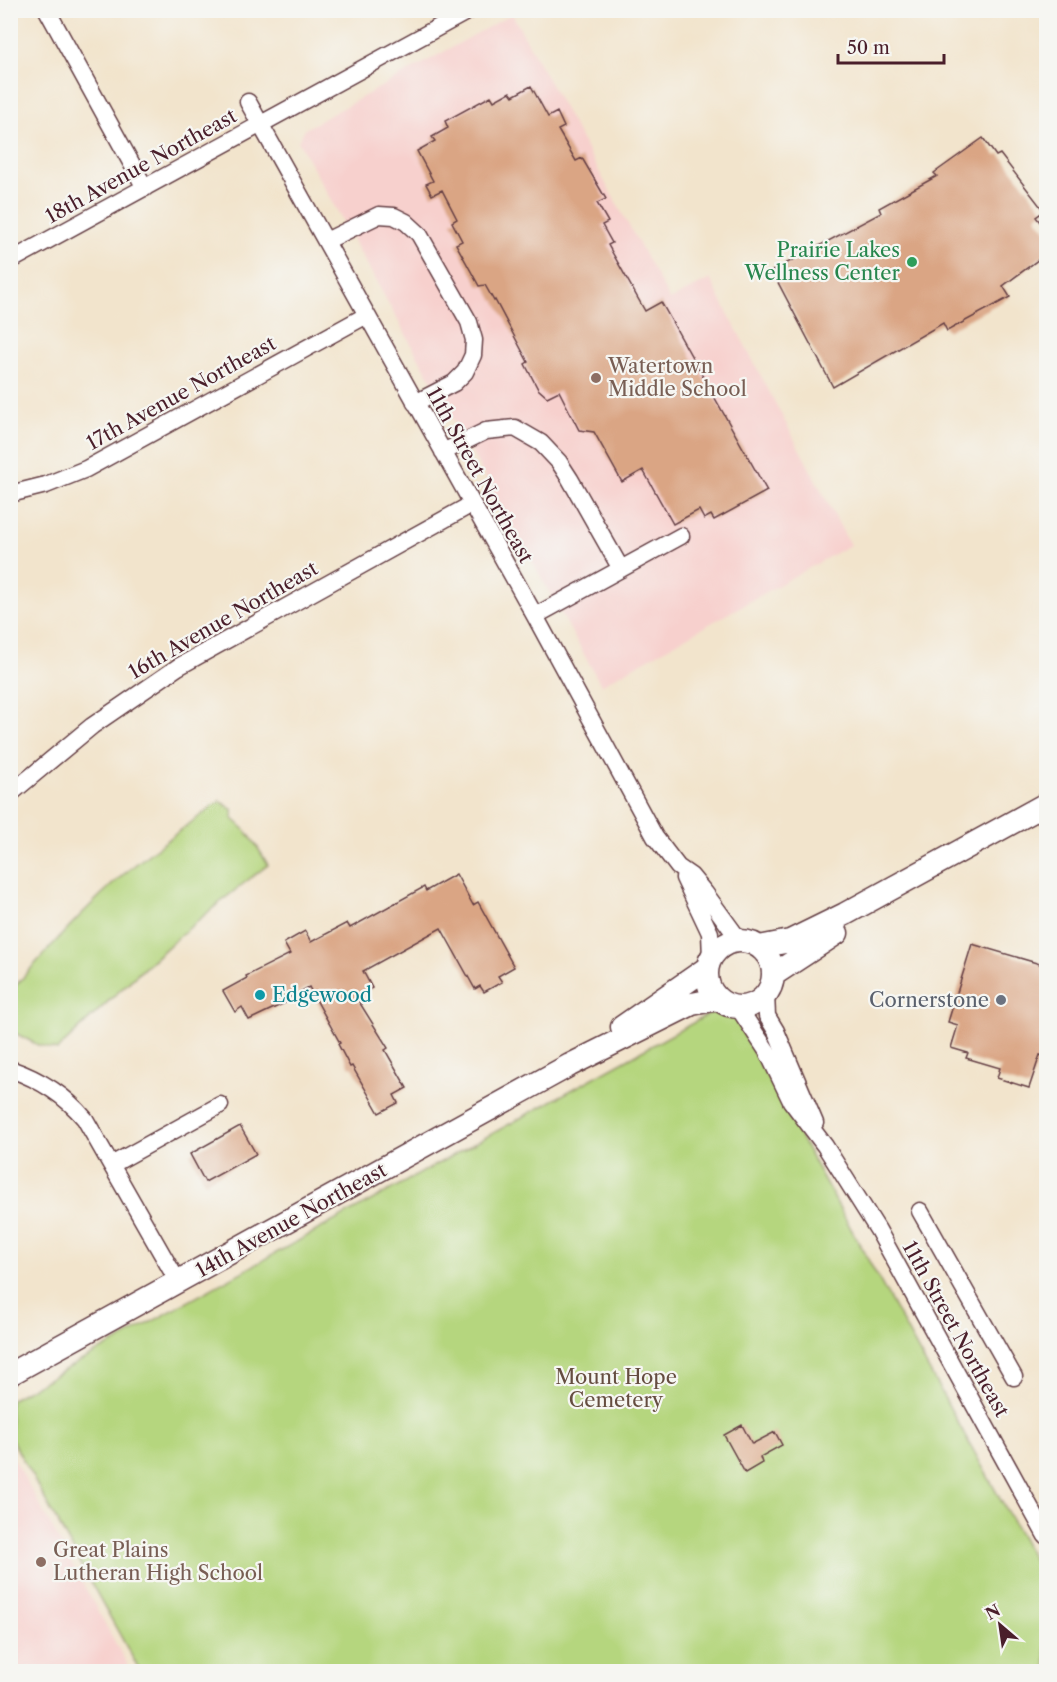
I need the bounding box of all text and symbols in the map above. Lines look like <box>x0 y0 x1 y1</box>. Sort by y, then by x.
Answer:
scale bar <box>838 27 944 65</box>
text: 50 m <box>847 37 890 59</box>
street label: 18th Avenue Northeast <box>41 104 241 228</box>
place label: Prairie Lakes Wellness Center <box>743 238 901 285</box>
marker: Prairie Lakes Wellness Center <box>905 255 919 269</box>
street label: 17th Avenue Northeast <box>82 331 280 455</box>
place label: Watertown Middle School <box>607 354 747 401</box>
marker: Watertown Middle School <box>589 371 603 385</box>
street label: 11th Street Northeast <box>422 383 538 567</box>
street label: 16th Avenue Northeast <box>124 556 322 684</box>
place label: Edgewood <box>272 983 372 1007</box>
marker: Edgewood <box>253 988 267 1002</box>
place label: Cornerstone <box>869 988 989 1012</box>
marker: Cornerstone <box>994 993 1008 1007</box>
street label: 14th Avenue Northeast <box>192 1158 390 1282</box>
street label: 11th Street Northeast <box>898 1237 1014 1421</box>
park label: Mount Hope Cemetery <box>555 1365 677 1412</box>
place label: Great Plains Lutheran High School <box>53 1538 263 1585</box>
marker: Great Plains Lutheran High School <box>34 1555 48 1569</box>
north arrow <box>970 1595 1030 1655</box>
text: N <box>982 1600 1004 1624</box>

